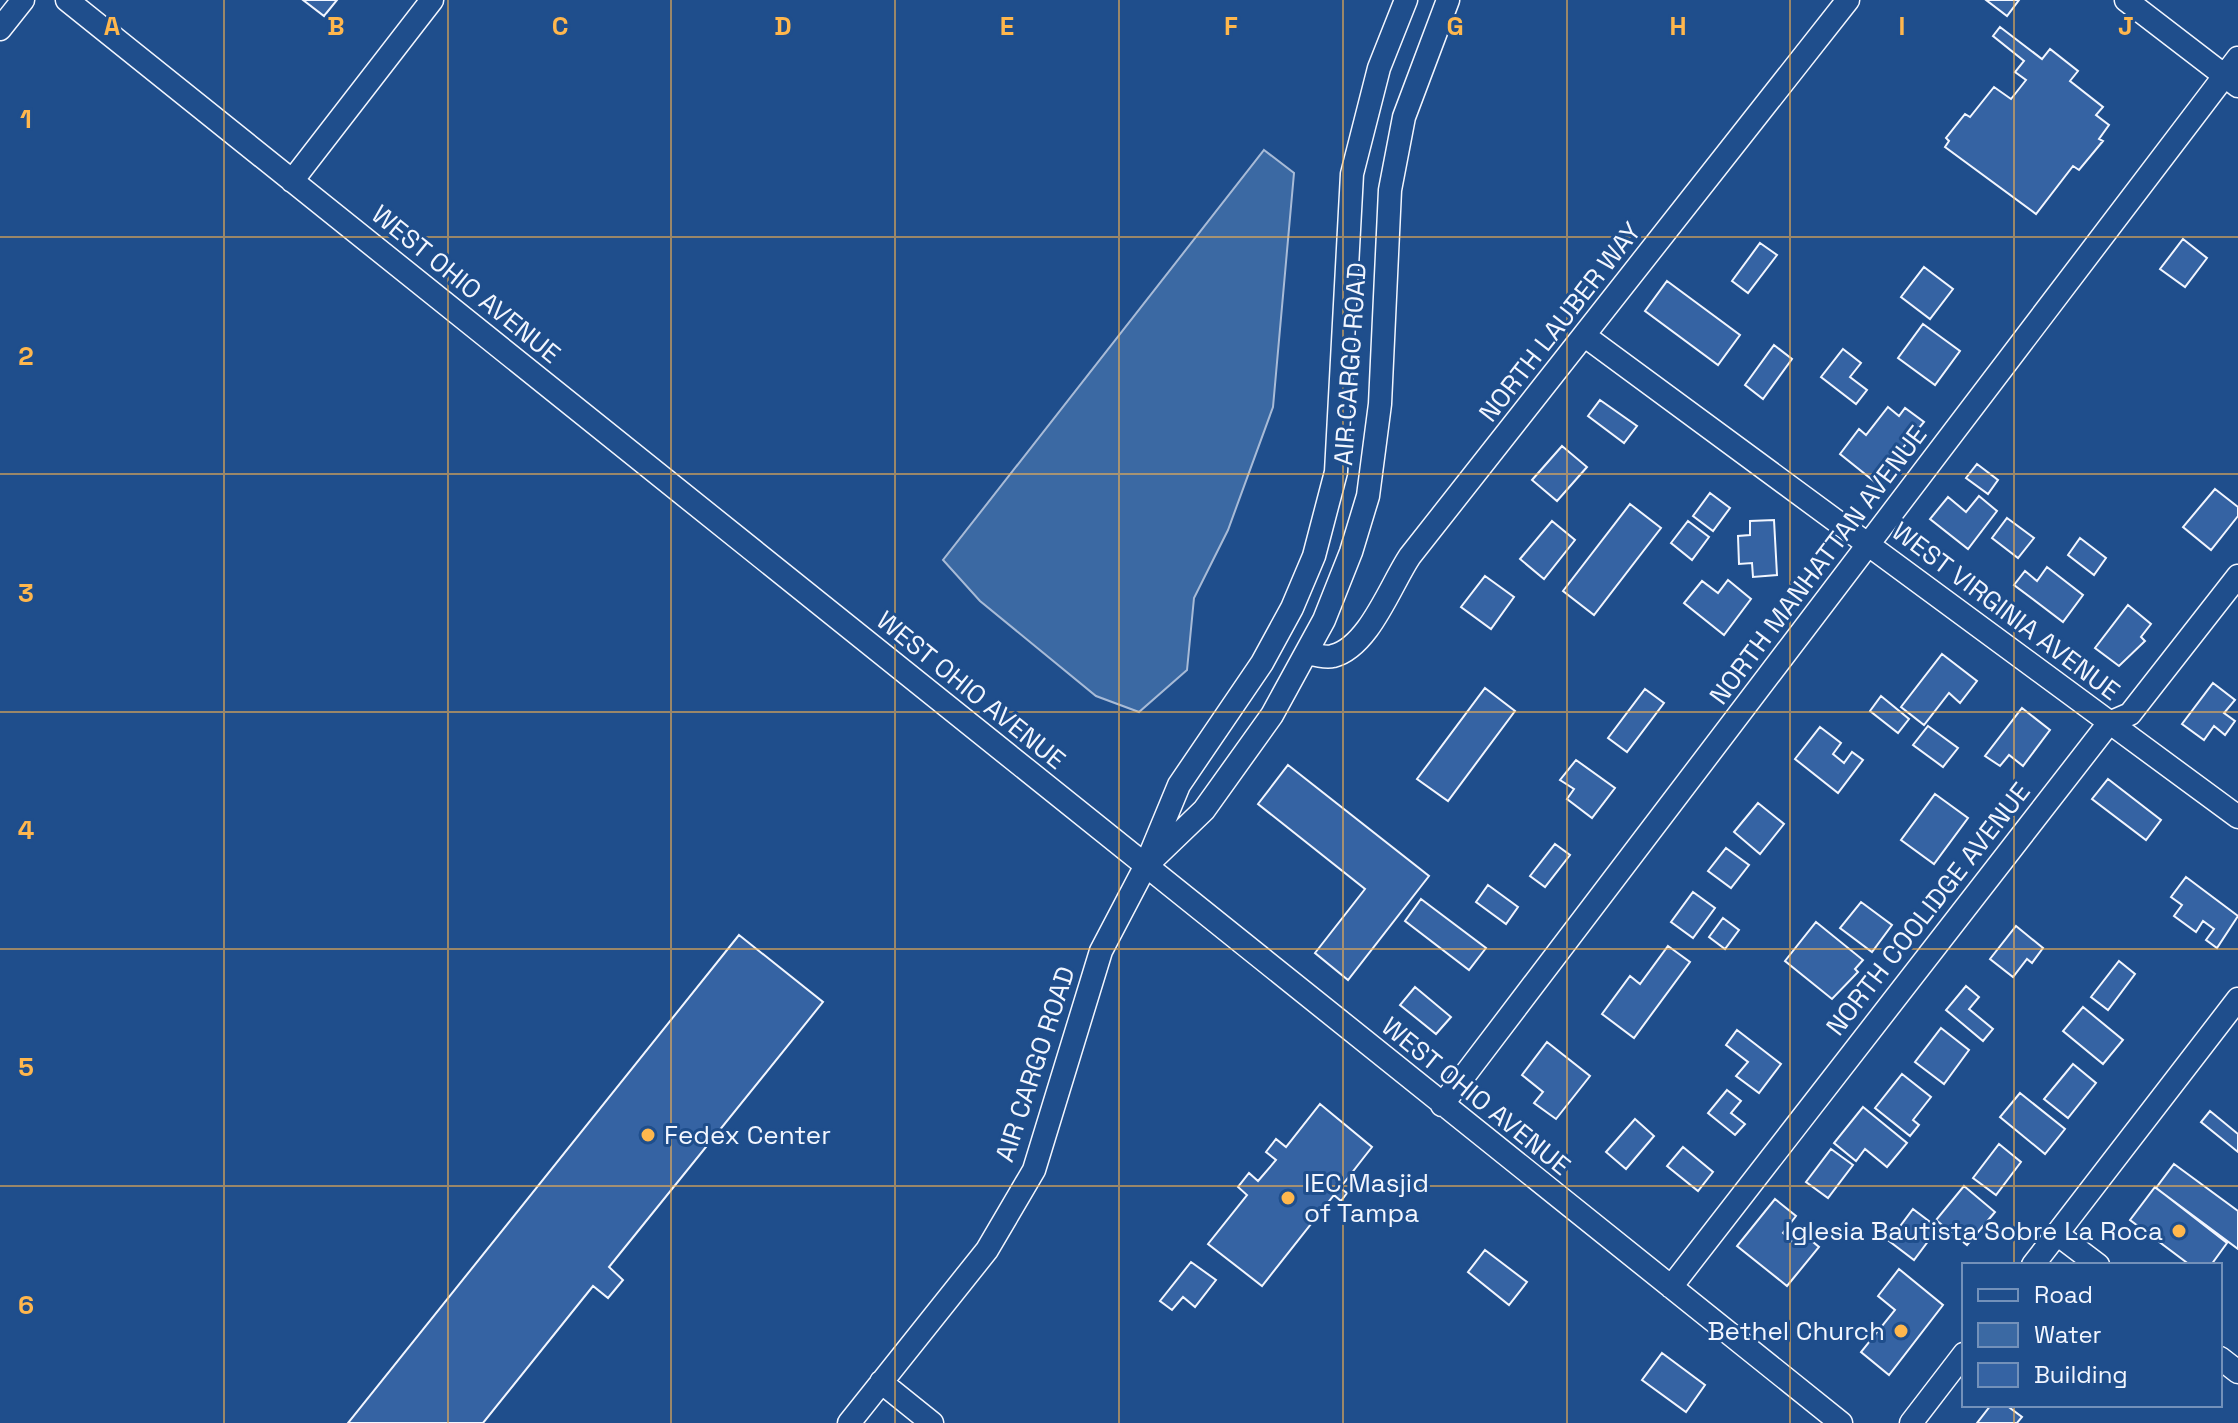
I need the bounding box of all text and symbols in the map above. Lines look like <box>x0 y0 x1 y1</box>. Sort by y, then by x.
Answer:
text: A <box>104 9 121 43</box>
text: B <box>327 9 345 43</box>
text: C <box>552 9 568 43</box>
text: D <box>774 9 792 43</box>
text: E <box>1000 9 1014 43</box>
text: F <box>1224 9 1238 43</box>
text: G <box>1446 9 1464 43</box>
text: H <box>1669 9 1687 43</box>
text: I <box>1899 9 1905 43</box>
text: J <box>2118 9 2134 43</box>
text: 1 <box>20 102 32 136</box>
street label: WEST OHIO AVENUE <box>365 197 567 371</box>
street label: NORTH LAUBER WAY <box>1471 215 1649 429</box>
street label: AIR CARGO ROAD <box>1326 261 1374 467</box>
text: 2 <box>18 339 34 373</box>
street label: NORTH MANHATTAN AVENUE <box>1702 419 1934 711</box>
street label: WEST VIRGINIA AVENUE <box>1885 514 2127 708</box>
text: 3 <box>18 576 34 610</box>
street label: WEST OHIO AVENUE <box>870 603 1072 777</box>
street label: NORTH COOLIDGE AVENUE <box>1819 776 2037 1042</box>
text: 4 <box>18 813 34 847</box>
street label: AIR CARGO ROAD <box>987 962 1083 1166</box>
street label: WEST OHIO AVENUE <box>1375 1009 1577 1183</box>
text: 5 <box>18 1050 34 1084</box>
place label: Fedex Center <box>664 1118 831 1152</box>
marker: Fedex Center <box>639 1126 657 1144</box>
place label: IEC Masjid of Tampa <box>1304 1166 1429 1230</box>
marker: IEC Masjid of Tampa <box>1279 1189 1297 1207</box>
place label: Iglesia Bautista Sobre La Roca <box>1785 1214 2163 1248</box>
marker: Iglesia Bautista Sobre La Roca <box>2170 1222 2188 1240</box>
legend <box>1962 1263 2222 1407</box>
text: Road <box>2034 1279 2093 1310</box>
text: 6 <box>18 1288 34 1322</box>
place label: Bethel Church <box>1707 1314 1885 1348</box>
text: Water <box>2034 1319 2102 1350</box>
marker: Bethel Church <box>1892 1322 1910 1340</box>
text: Building <box>2034 1359 2128 1390</box>

